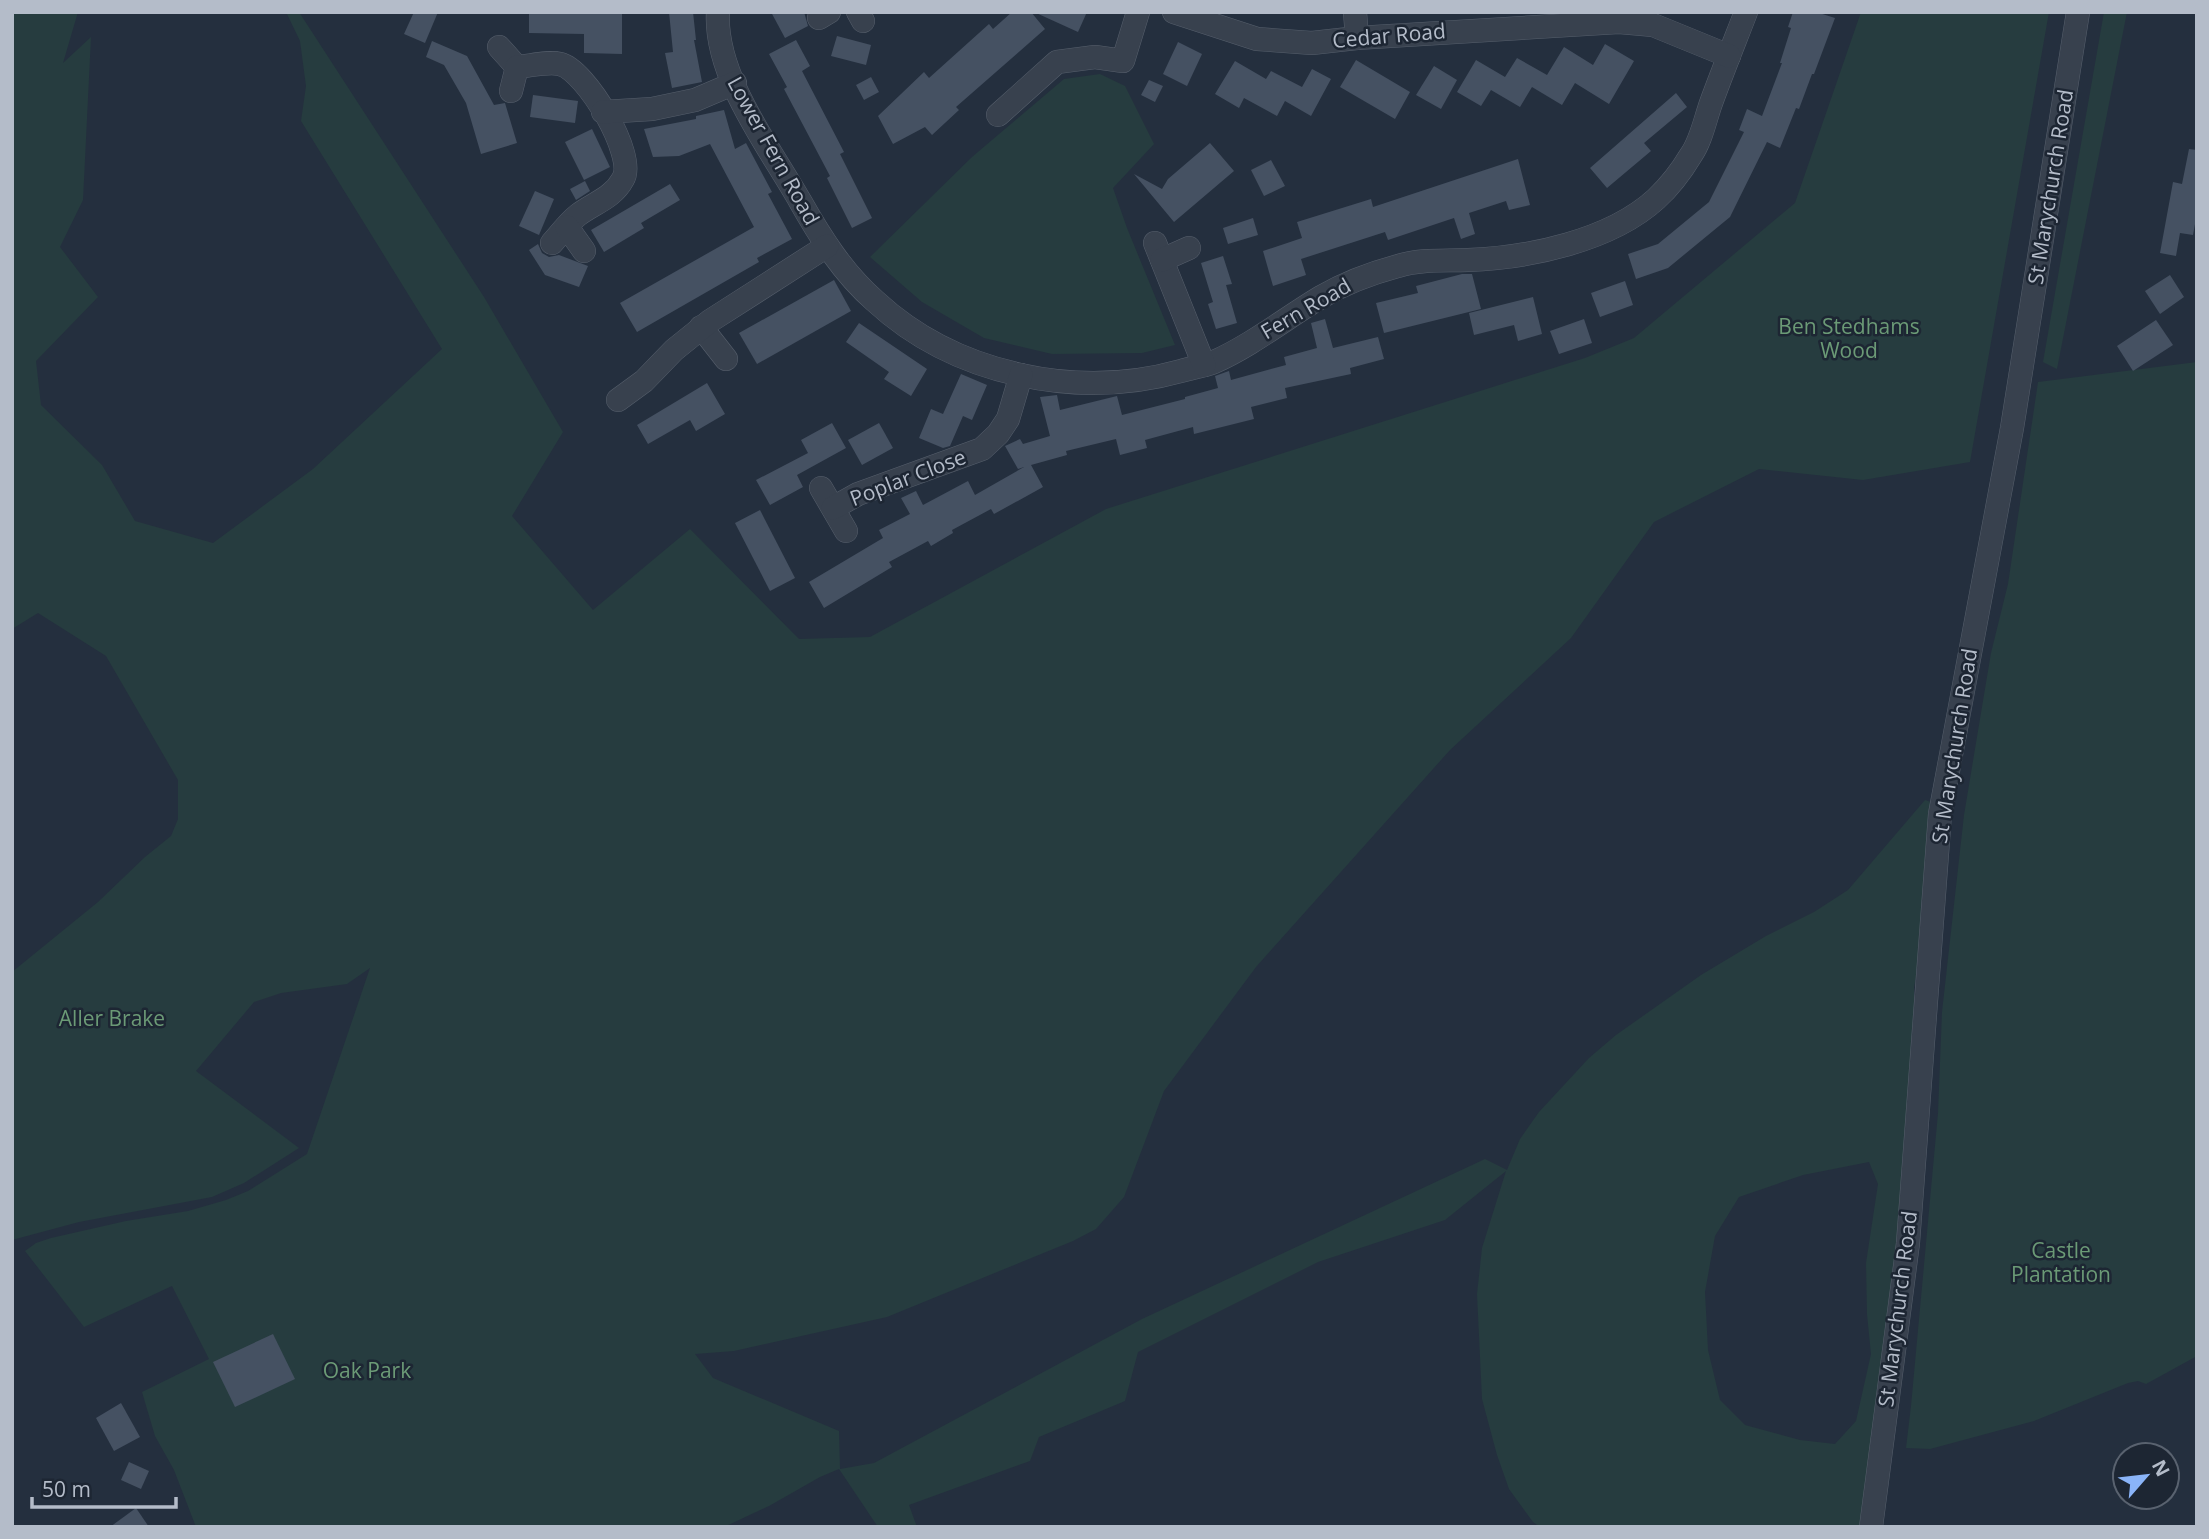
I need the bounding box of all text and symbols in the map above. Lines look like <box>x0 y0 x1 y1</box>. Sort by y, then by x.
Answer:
street label: Cedar Road <box>1331 16 1447 54</box>
street label: Lower Fern Road <box>722 71 826 230</box>
street label: St Marychurch Road <box>2021 87 2079 286</box>
street label: Fern Road <box>1255 271 1356 345</box>
park label: Ben Stedhams Wood <box>1778 312 1920 364</box>
street label: Poplar Close <box>846 442 970 512</box>
street label: St Marychurch Road <box>1925 646 1983 845</box>
park label: Aller Brake <box>59 1004 165 1032</box>
street label: St Marychurch Road <box>1871 1209 1923 1408</box>
park label: Castle Plantation <box>2011 1236 2111 1288</box>
park label: Oak Park <box>323 1356 411 1384</box>
north arrow <box>2111 1441 2181 1511</box>
text: N <box>2146 1455 2176 1481</box>
scale bar <box>32 1466 175 1510</box>
text: 50 m <box>42 1475 91 1503</box>

